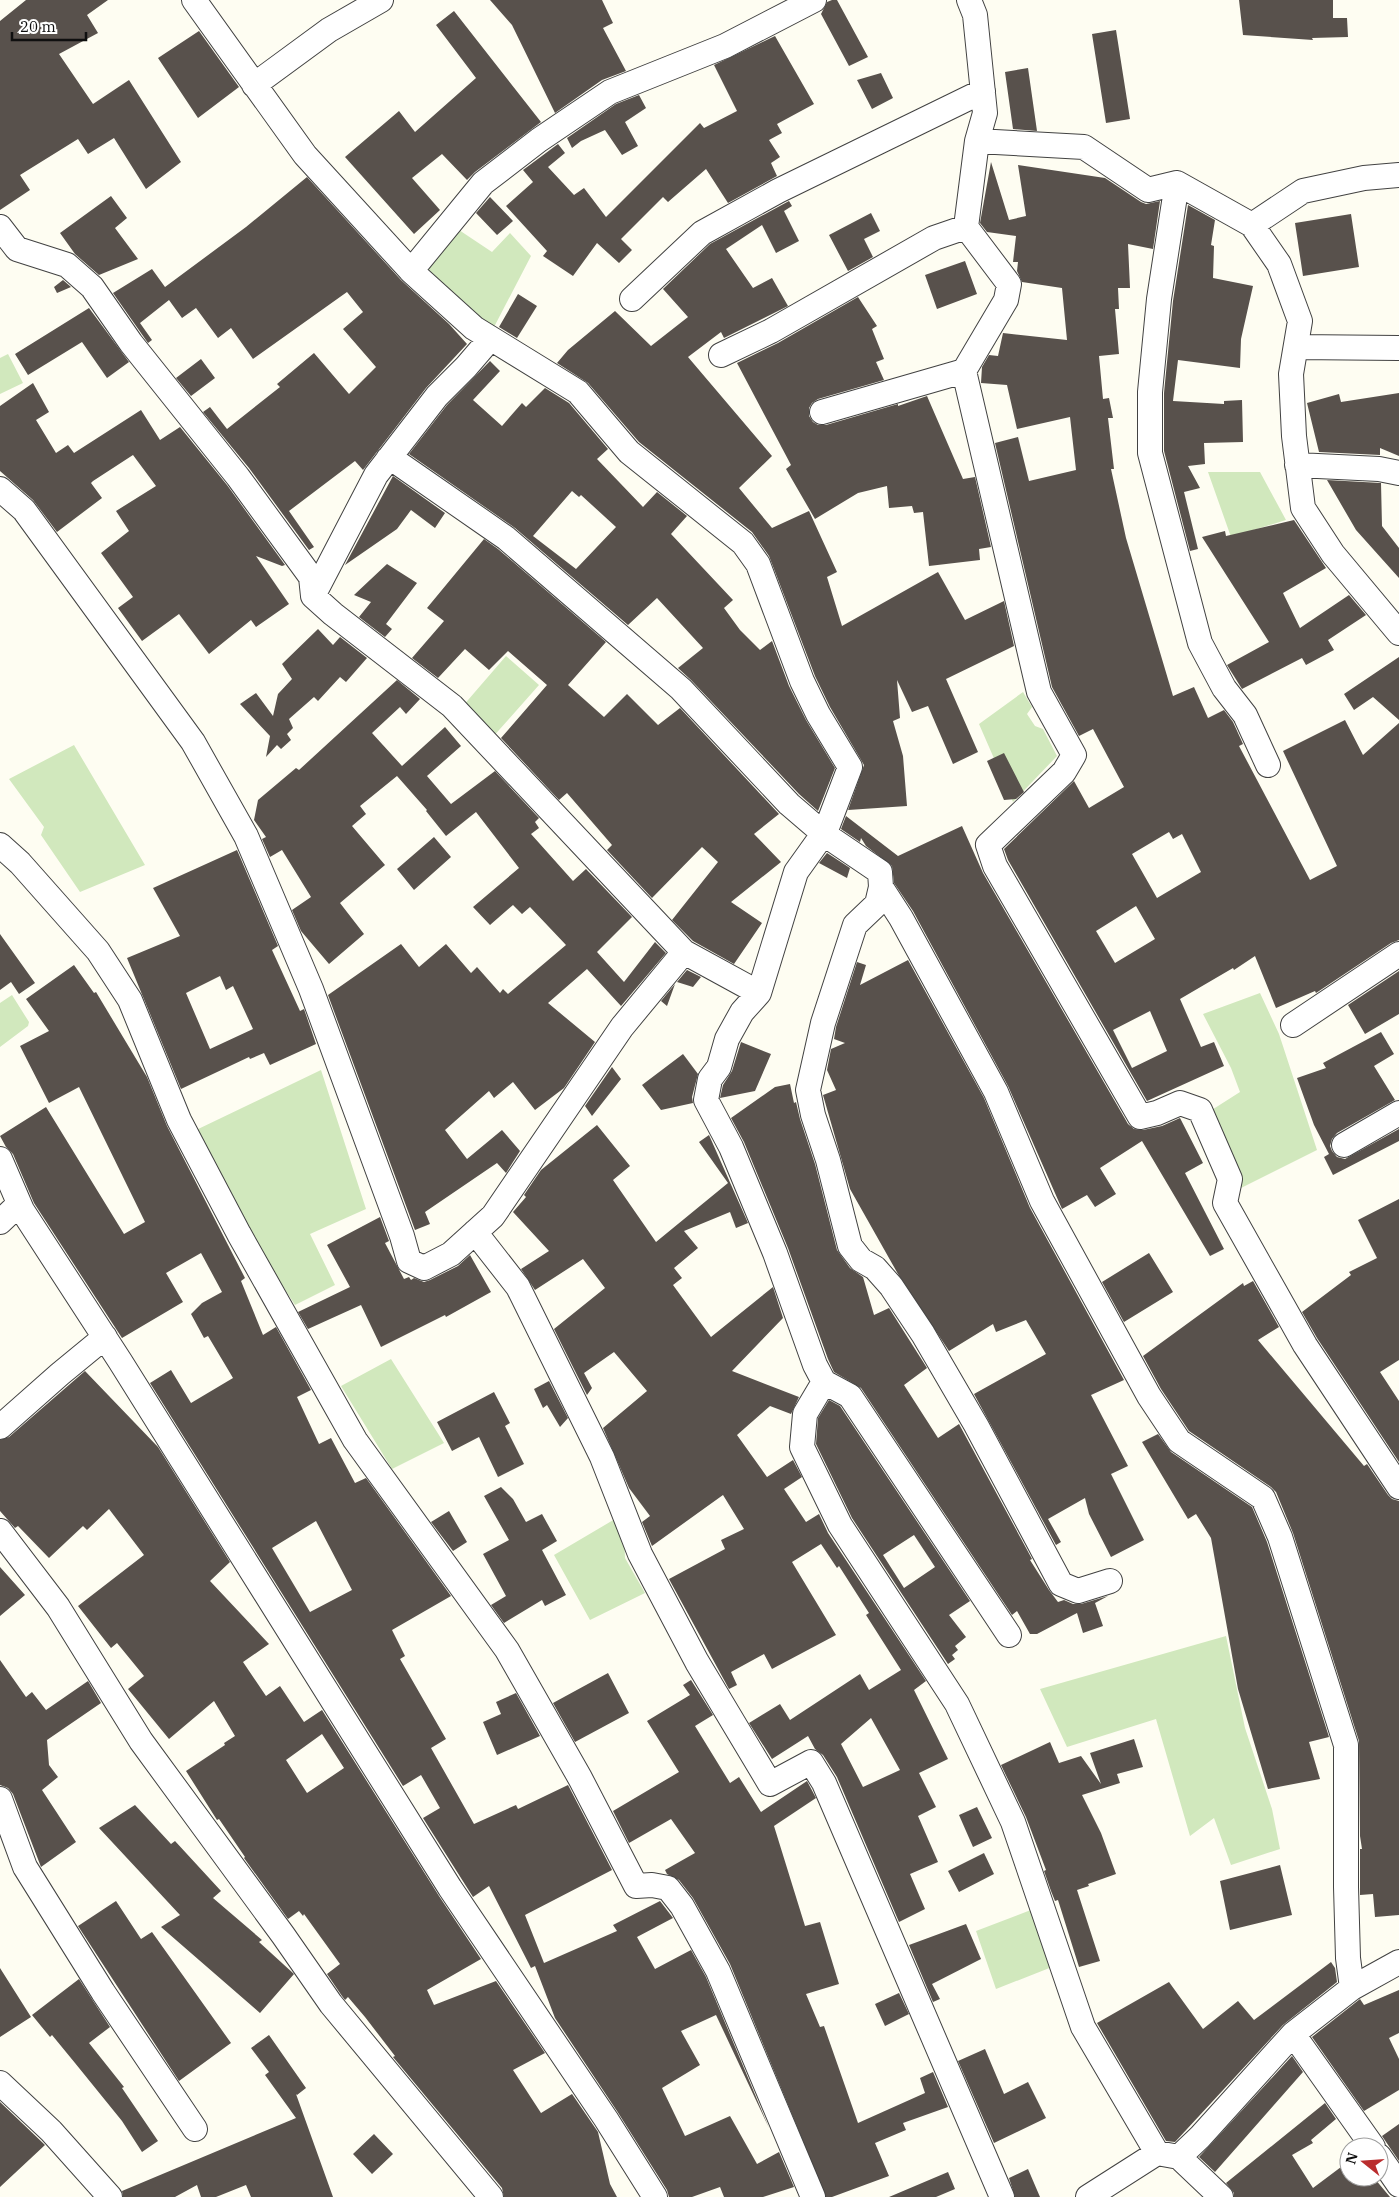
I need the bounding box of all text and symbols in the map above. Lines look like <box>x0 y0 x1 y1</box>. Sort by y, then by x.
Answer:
scale bar <box>12 10 86 42</box>
text: 20 m <box>20 17 56 36</box>
north arrow <box>1339 2137 1389 2187</box>
text: N <box>1341 2150 1362 2166</box>

